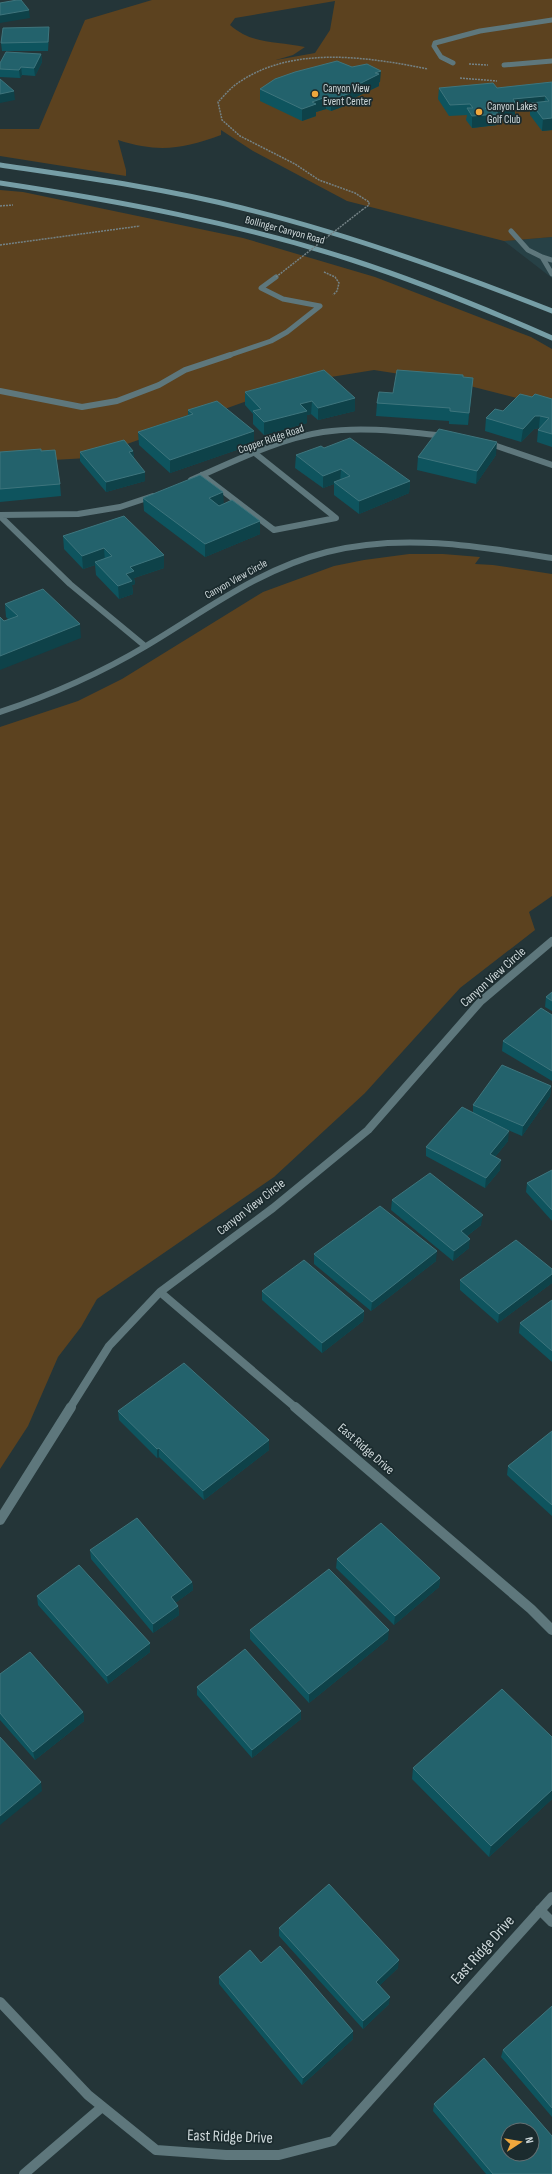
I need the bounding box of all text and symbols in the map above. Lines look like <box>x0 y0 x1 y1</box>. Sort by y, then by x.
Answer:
place label: Canyon View Event Center <box>323 82 371 108</box>
marker: Canyon View Event Center <box>310 89 320 99</box>
place label: Canyon Lakes Golf Club <box>487 100 537 126</box>
marker: Canyon Lakes Golf Club <box>474 107 484 117</box>
street label: Bollinger Canyon Road <box>244 213 327 247</box>
street label: Copper Ridge Road <box>236 422 306 456</box>
street label: Canyon View Circle <box>202 556 270 602</box>
street label: Canyon View Circle <box>457 943 529 1011</box>
street label: Canyon View Circle <box>214 1175 288 1239</box>
street label: East Ridge Drive <box>334 1420 398 1478</box>
street label: East Ridge Drive <box>447 1912 519 1988</box>
north arrow <box>500 2122 540 2162</box>
street label: East Ridge Drive <box>187 2126 273 2148</box>
text: N <box>522 2136 536 2144</box>

